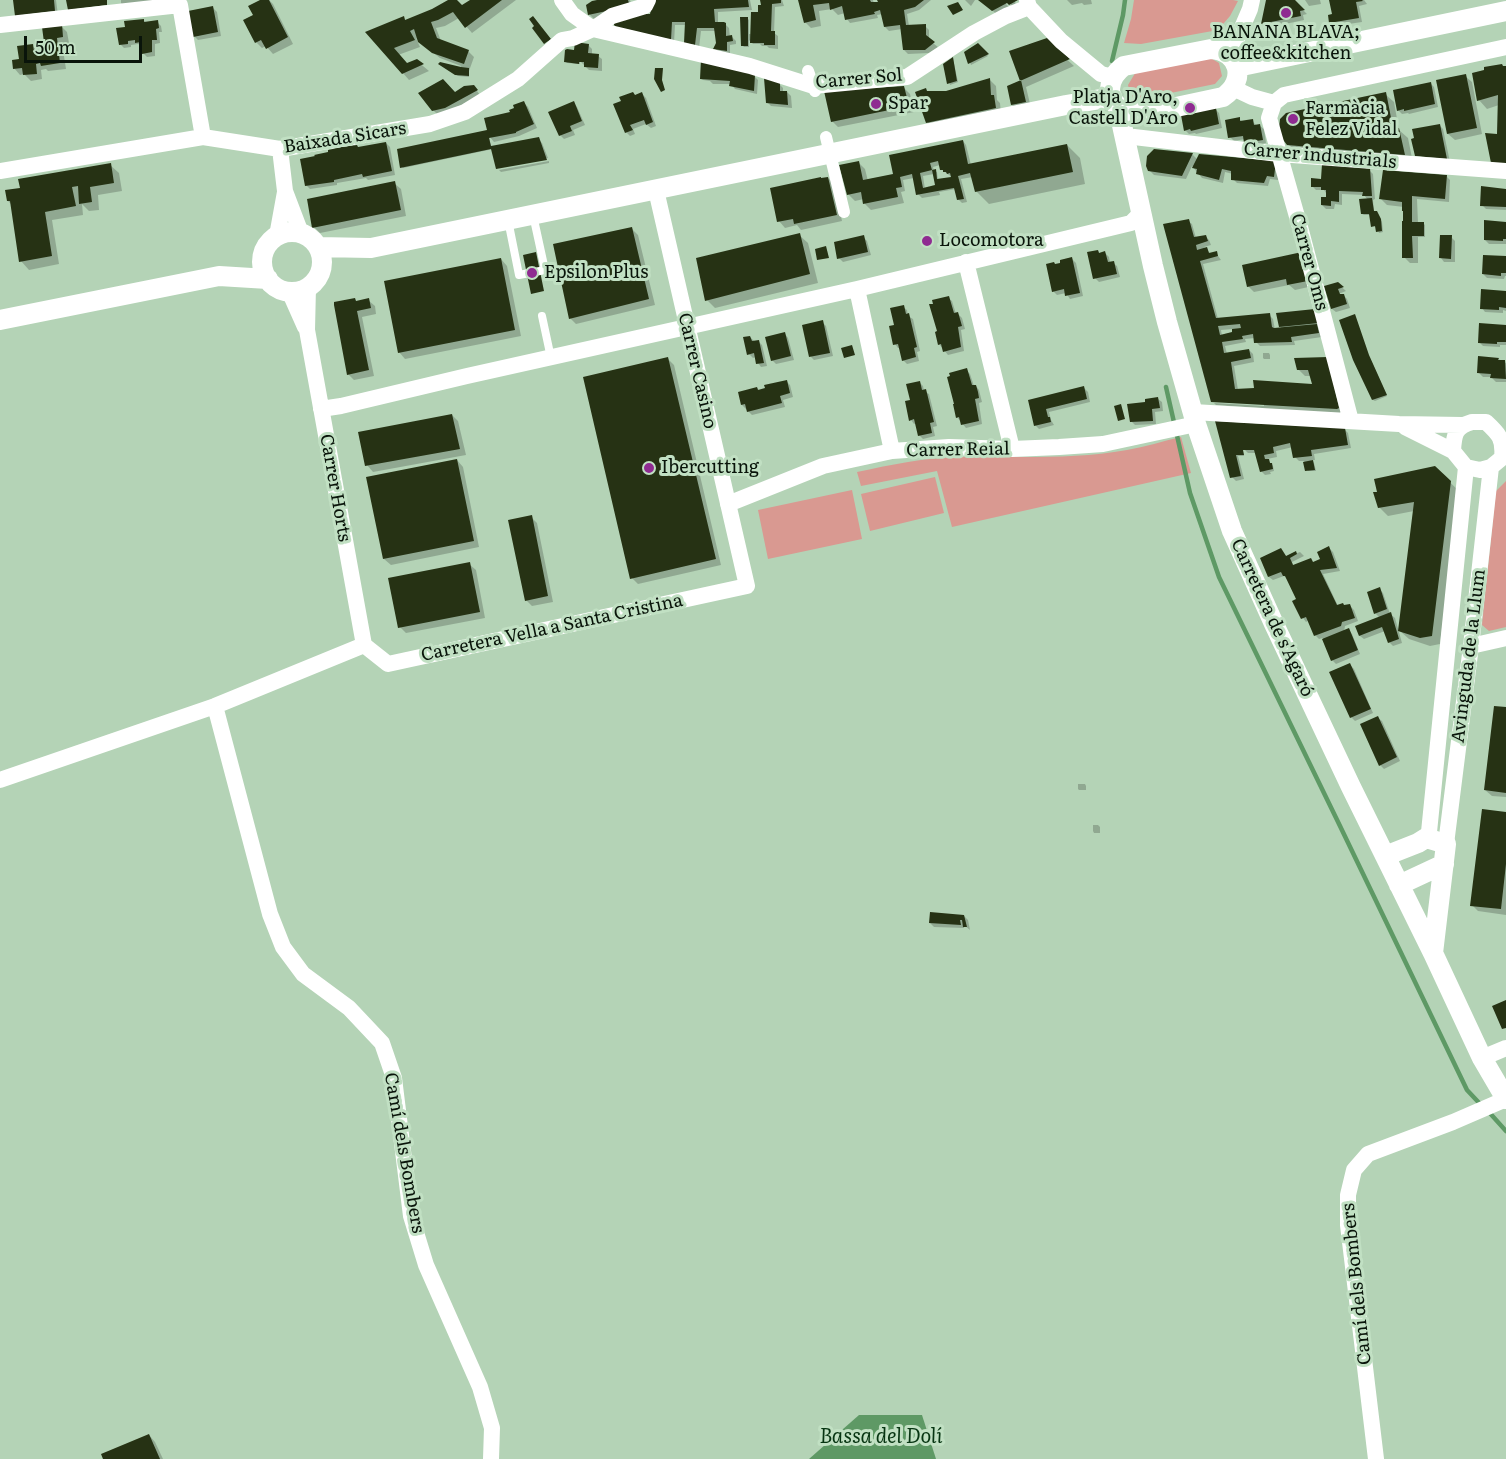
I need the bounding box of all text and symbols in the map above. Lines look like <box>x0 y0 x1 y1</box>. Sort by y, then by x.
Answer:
marker: BANANA BLAVA; coffee&kitchen <box>1279 6 1293 20</box>
place label: BANANA BLAVA; coffee&kitchen <box>1212 22 1360 64</box>
scale bar <box>27 24 146 62</box>
text: 50 m <box>35 33 76 60</box>
street label: Carrer Sol <box>815 64 903 94</box>
place label: Platja D'Aro, Castell D'Aro <box>1068 87 1178 130</box>
place label: Spar <box>888 93 928 115</box>
marker: Spar <box>869 97 883 111</box>
place label: Farmàcia Felez Vidal <box>1305 98 1398 140</box>
marker: Platja D'Aro, Castell D'Aro <box>1183 101 1197 115</box>
marker: Farmàcia Felez Vidal <box>1286 112 1300 126</box>
street label: Baixada Sicars <box>282 118 408 158</box>
street label: Carrer industrials <box>1243 139 1397 173</box>
street label: Carrer Oms <box>1286 211 1332 313</box>
place label: Locomotora <box>939 230 1044 252</box>
marker: Locomotora <box>920 234 934 248</box>
place label: Epsilon Plus <box>544 262 648 284</box>
marker: Epsilon Plus <box>525 266 539 280</box>
street label: Carrer Casino <box>673 311 721 431</box>
street label: Carrer Horts <box>315 433 355 543</box>
street label: Carrer Reial <box>906 438 1010 462</box>
place label: Ibercutting <box>661 457 759 479</box>
marker: Ibercutting <box>642 461 656 475</box>
street label: Carretera de s'Agaró <box>1226 535 1318 701</box>
street label: Avinguda de la Llum <box>1448 568 1490 744</box>
street label: Carretera Vella a Santa Cristina <box>419 590 685 666</box>
street label: Camí dels Bombers <box>379 1071 429 1235</box>
street label: Camí dels Bombers <box>1338 1202 1376 1366</box>
water label: Bassa del Dolí <box>820 1425 942 1449</box>

